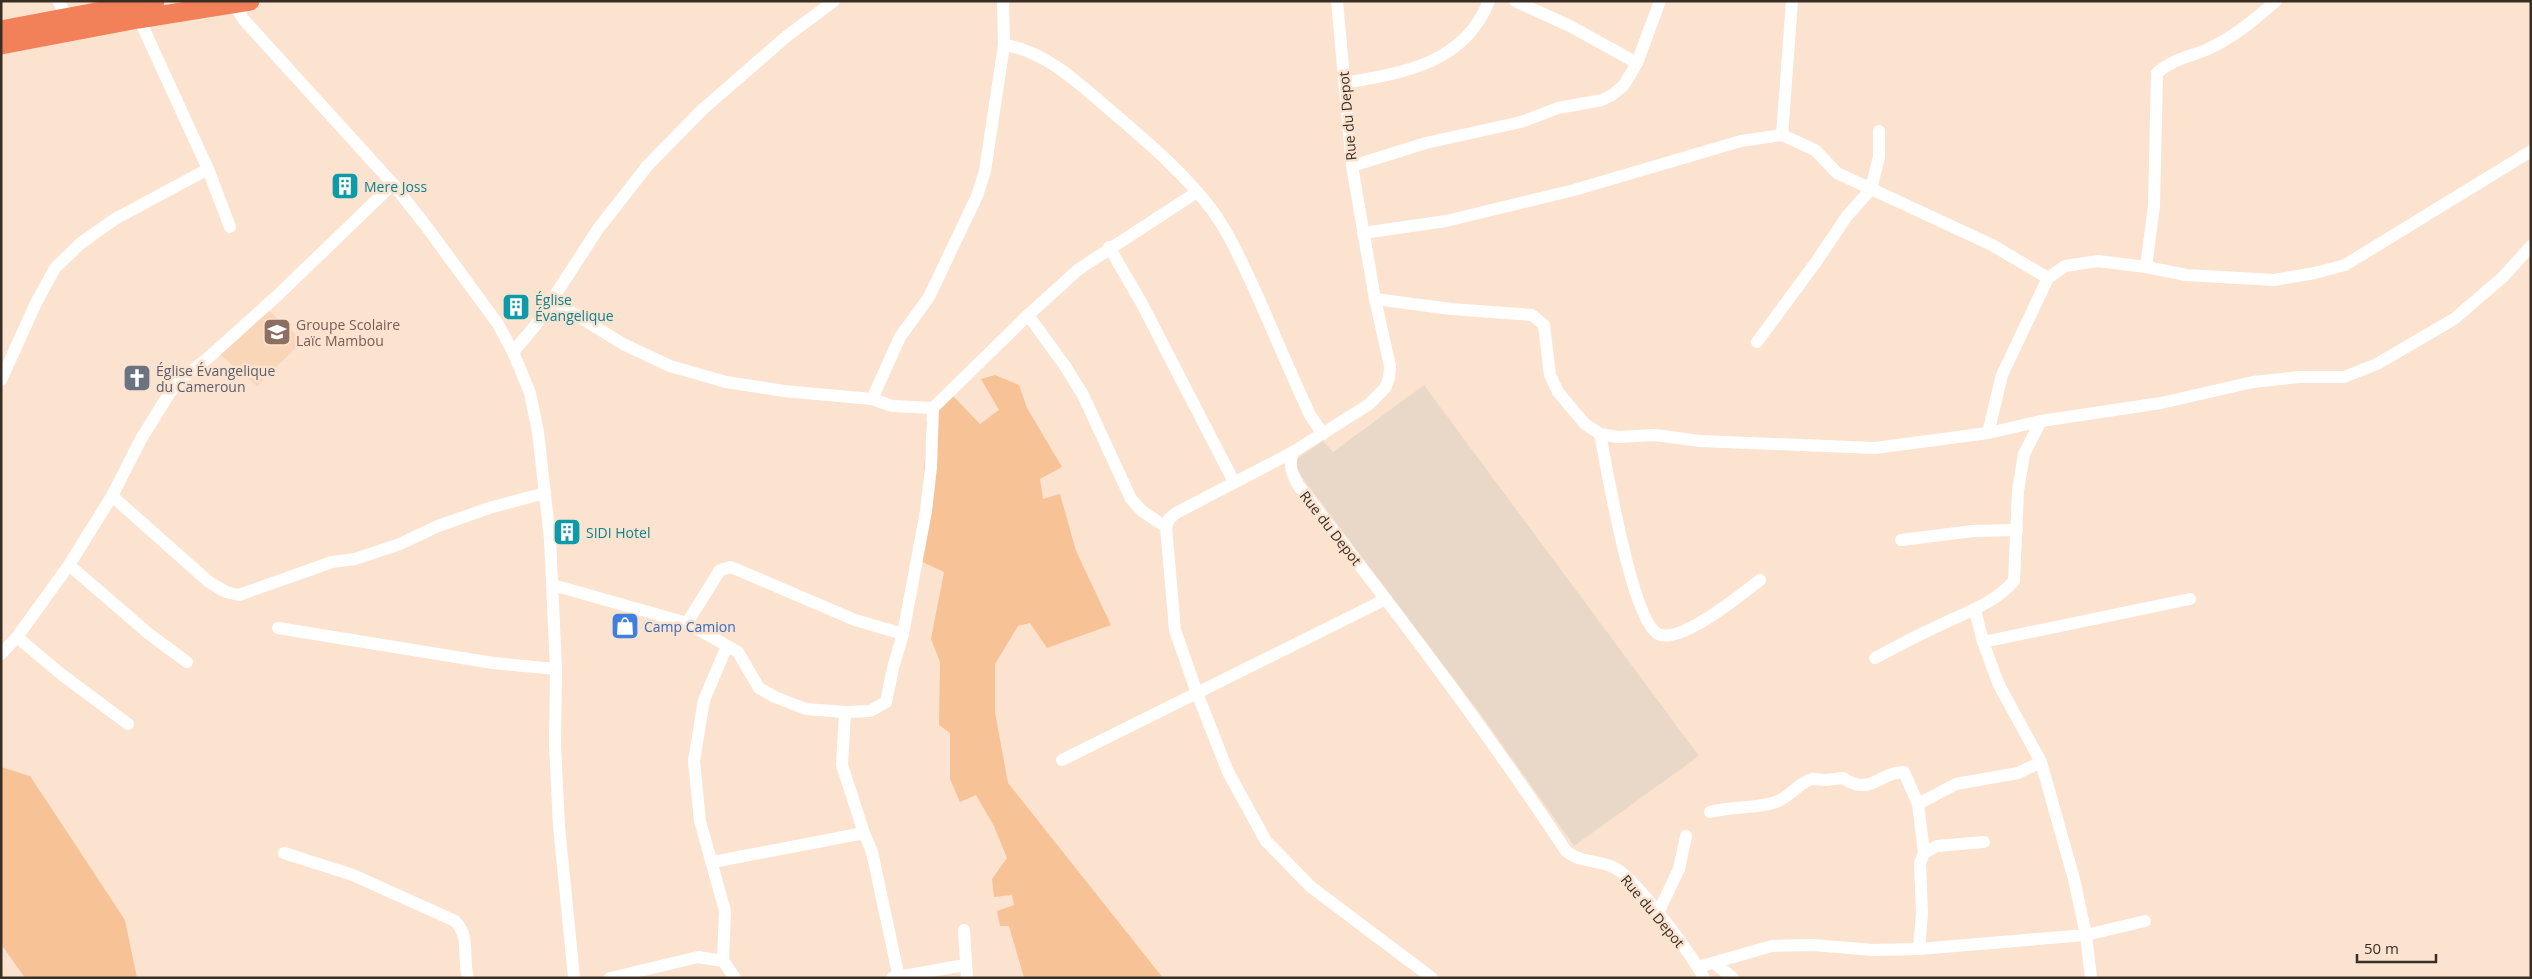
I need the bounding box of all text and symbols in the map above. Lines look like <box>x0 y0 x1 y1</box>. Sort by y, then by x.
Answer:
street label: Rue du Depot <box>1334 71 1360 161</box>
building icon: Mere Joss <box>330 171 360 201</box>
place label: Mere Joss <box>364 177 428 196</box>
place label: Église Évangelique <box>535 290 614 325</box>
building icon: Église Évangelique <box>501 292 531 322</box>
place label: Groupe Scolaire Laïc Mambou <box>296 315 400 350</box>
school or university icon: Groupe Scolaire Laïc Mambou <box>262 317 292 347</box>
place label: Église Évangelique du Cameroun <box>156 361 275 396</box>
church icon: Église Évangelique du Cameroun <box>122 363 152 393</box>
street label: Rue du Depot <box>1296 487 1366 569</box>
building icon: SIDI Hotel <box>552 517 582 547</box>
place label: SIDI Hotel <box>586 523 650 542</box>
shop icon: Camp Camion <box>610 611 640 641</box>
place label: Camp Camion <box>644 617 736 636</box>
street label: Rue du Depot <box>1617 871 1689 951</box>
scale bar <box>2357 932 2436 964</box>
text: 50 m <box>2364 938 2399 958</box>

